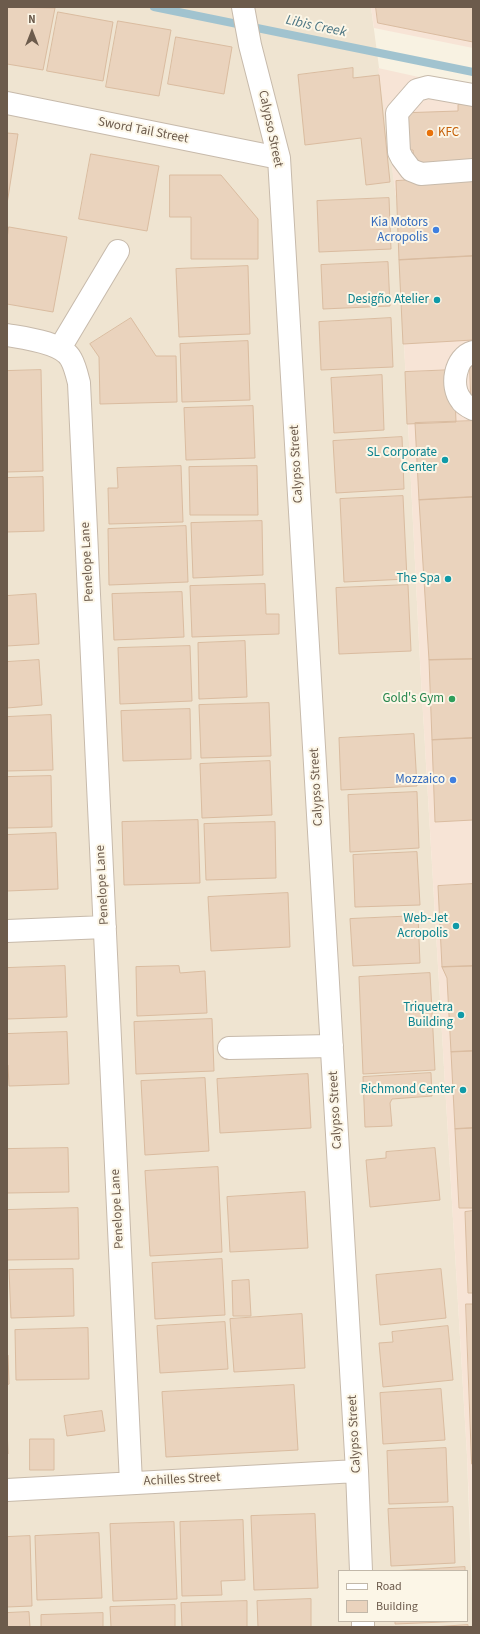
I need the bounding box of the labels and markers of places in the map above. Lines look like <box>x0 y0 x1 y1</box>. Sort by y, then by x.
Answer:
place label: KFC <box>438 125 459 141</box>
marker: KFC <box>425 128 435 138</box>
place label: Kia Motors Acropolis <box>371 215 428 246</box>
marker: Kia Motors Acropolis <box>431 225 441 235</box>
place label: Desigño Atelier <box>348 292 429 308</box>
marker: Desigño Atelier <box>432 295 442 305</box>
place label: SL Corporate Center <box>367 445 437 476</box>
marker: SL Corporate Center <box>440 455 450 465</box>
place label: The Spa <box>396 571 440 587</box>
marker: The Spa <box>443 574 453 584</box>
place label: Gold's Gym <box>383 691 444 707</box>
marker: Gold's Gym <box>447 694 457 704</box>
place label: Mozzaico <box>395 772 445 788</box>
marker: Mozzaico <box>448 775 458 785</box>
place label: Web-Jet Acropolis <box>397 911 448 942</box>
marker: Web-Jet Acropolis <box>451 921 461 931</box>
place label: Triquetra Building <box>403 1000 453 1031</box>
marker: Triquetra Building <box>456 1010 466 1020</box>
place label: Richmond Center <box>360 1082 455 1098</box>
marker: Richmond Center <box>458 1085 468 1095</box>

